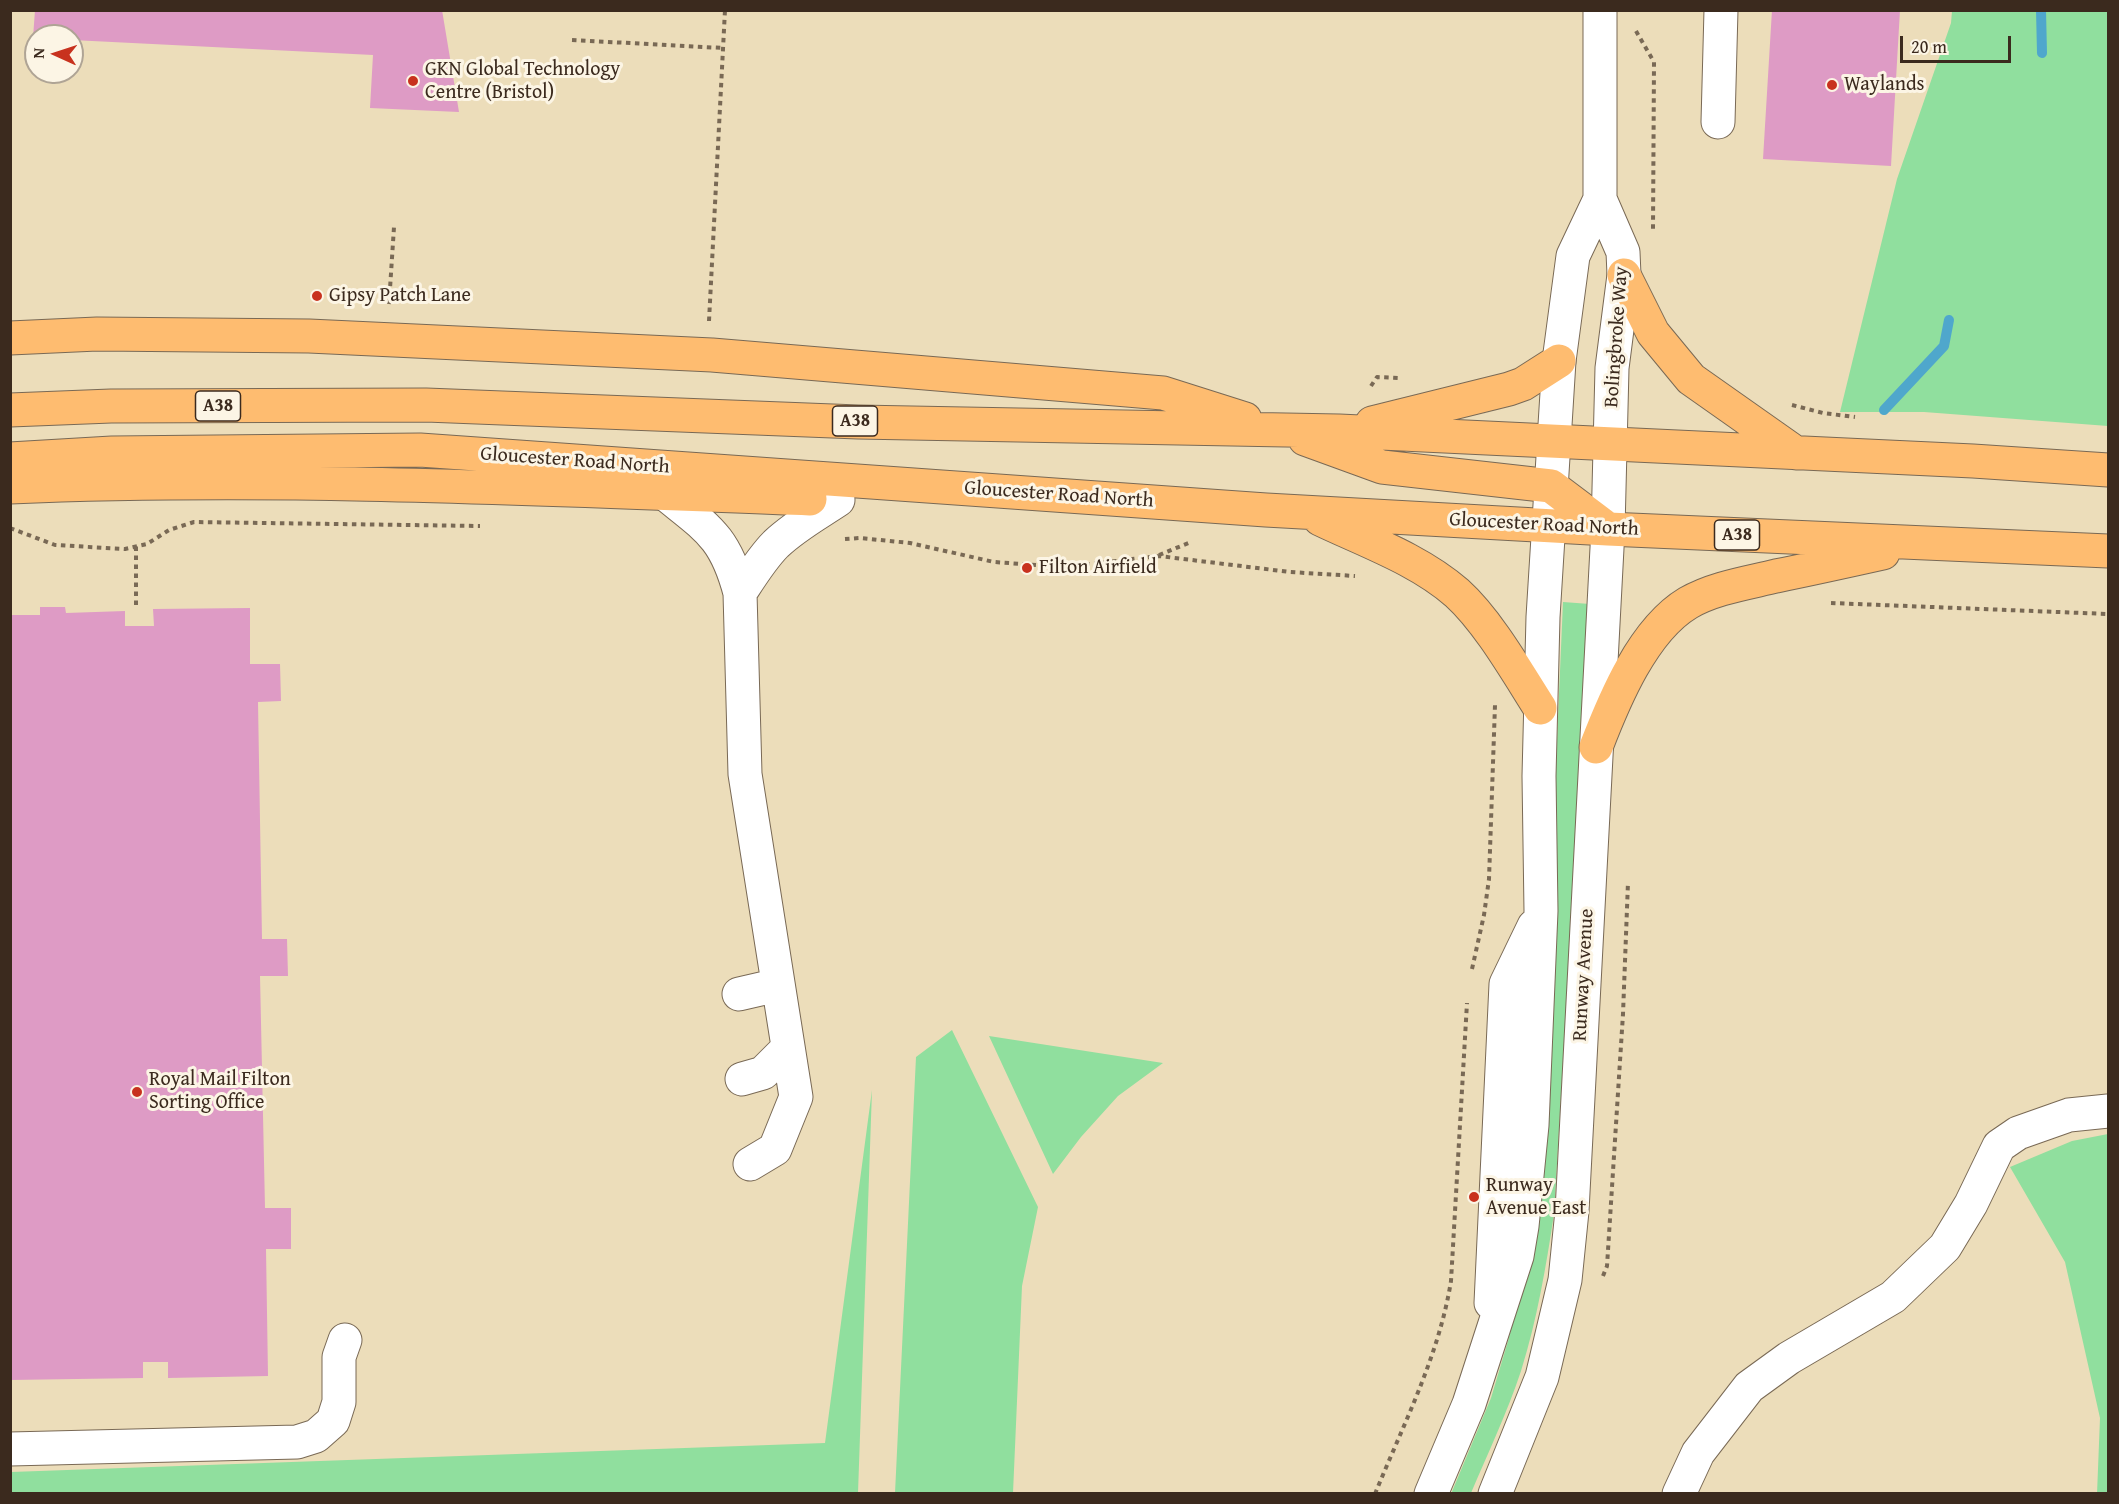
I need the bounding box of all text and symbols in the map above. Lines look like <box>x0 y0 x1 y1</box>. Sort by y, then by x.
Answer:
north arrow <box>24 24 84 84</box>
scale bar <box>1903 24 2014 62</box>
text: 20 m <box>1911 33 1947 60</box>
text: N <box>26 47 50 59</box>
place label: GKN Global Technology Centre (Bristol) <box>425 58 620 105</box>
place label: Waylands <box>1844 73 1925 97</box>
marker: GKN Global Technology Centre (Bristol) <box>406 74 420 88</box>
marker: Waylands <box>1825 78 1839 92</box>
street label: Bolingbroke Way <box>1600 266 1634 408</box>
place label: Gipsy Patch Lane <box>329 284 471 308</box>
marker: Gipsy Patch Lane <box>310 289 324 303</box>
road number: A38 <box>196 391 240 421</box>
road number: A38 <box>832 406 878 436</box>
street label: Gloucester Road North <box>480 442 670 480</box>
street label: Gloucester Road North <box>964 476 1154 514</box>
street label: Gloucester Road North <box>1449 508 1639 542</box>
road number: A38 <box>1714 520 1760 550</box>
place label: Filton Airfield <box>1039 556 1157 580</box>
marker: Filton Airfield <box>1020 561 1034 575</box>
street label: Runway Avenue <box>1569 908 1599 1042</box>
place label: Royal Mail Filton Sorting Office <box>149 1068 291 1115</box>
marker: Royal Mail Filton Sorting Office <box>130 1085 144 1099</box>
place label: Runway Avenue East <box>1486 1174 1586 1221</box>
marker: Runway Avenue East <box>1467 1190 1481 1204</box>

